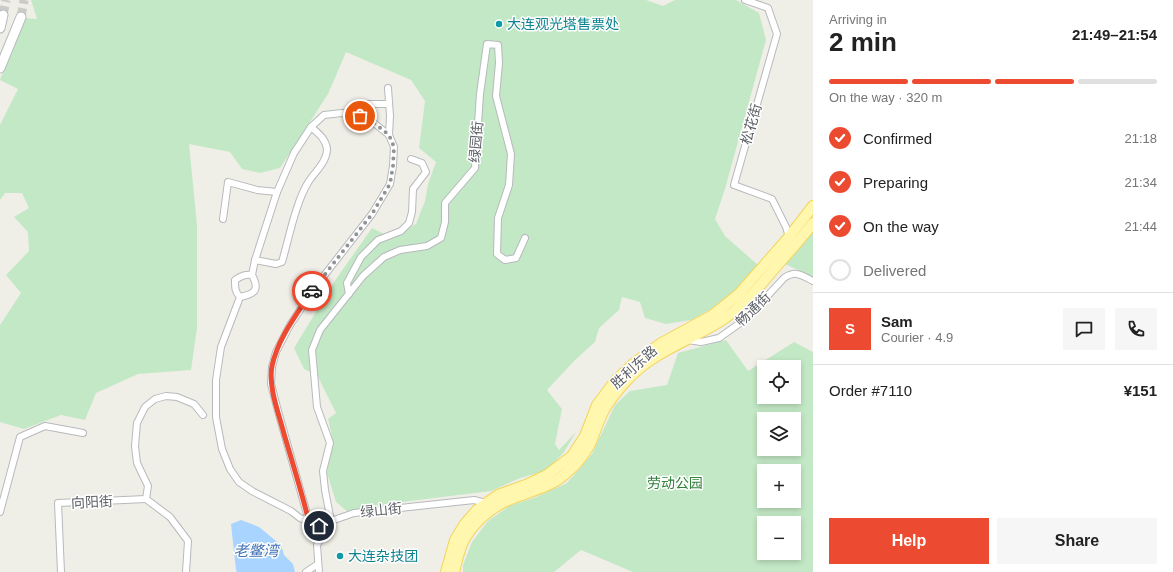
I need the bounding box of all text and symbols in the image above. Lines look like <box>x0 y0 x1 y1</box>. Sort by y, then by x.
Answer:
text: Arriving in <box>829 12 887 27</box>
place label: 大连观光塔售票处 <box>507 16 619 32</box>
marker: 大连观光塔售票处 <box>494 19 504 29</box>
text: 21:49–21:54 <box>1072 26 1157 43</box>
text: 2 min <box>829 27 897 57</box>
text: On the way · 320 m <box>829 90 942 105</box>
pin <box>343 99 377 133</box>
street label: 松花街 <box>738 102 764 146</box>
icon: bag <box>349 105 371 127</box>
street label: 绿园街 <box>466 120 486 164</box>
icon: check <box>829 127 851 149</box>
text: Confirmed <box>863 130 932 147</box>
text: 21:18 <box>1124 131 1157 146</box>
icon: check <box>829 171 851 193</box>
text: Preparing <box>863 174 928 191</box>
text: 21:34 <box>1124 175 1157 190</box>
icon: check <box>829 215 851 237</box>
text: On the way <box>863 218 939 235</box>
text: 21:44 <box>1124 219 1157 234</box>
text: Delivered <box>863 262 926 279</box>
courier <box>292 271 332 311</box>
icon: car <box>301 280 323 302</box>
street label: 畅通街 <box>732 289 774 329</box>
button: chat <box>1063 308 1105 350</box>
button: phone <box>1115 308 1157 350</box>
text: Sam <box>881 313 913 330</box>
text: S <box>845 320 855 337</box>
text: Courier · 4.9 <box>881 330 953 345</box>
street label: 胜利东路 <box>608 342 660 392</box>
map controls <box>757 360 801 560</box>
button: locate <box>757 360 801 404</box>
text: Order #7110 <box>829 382 912 399</box>
text: ¥151 <box>1124 382 1157 399</box>
button: layers <box>757 412 801 456</box>
button: + <box>757 464 801 508</box>
park label: 劳动公园 <box>647 475 703 491</box>
street label: 向阳街 <box>71 493 113 511</box>
street label: 绿山街 <box>359 500 403 520</box>
pin <box>302 509 336 543</box>
icon: home <box>308 515 330 537</box>
button: − <box>757 516 801 560</box>
button: Help <box>829 518 989 564</box>
button: Share <box>997 518 1157 564</box>
water label: 老鳖湾 <box>233 542 281 559</box>
place label: 大连杂技团 <box>348 548 418 564</box>
marker: 大连杂技团 <box>335 551 345 561</box>

